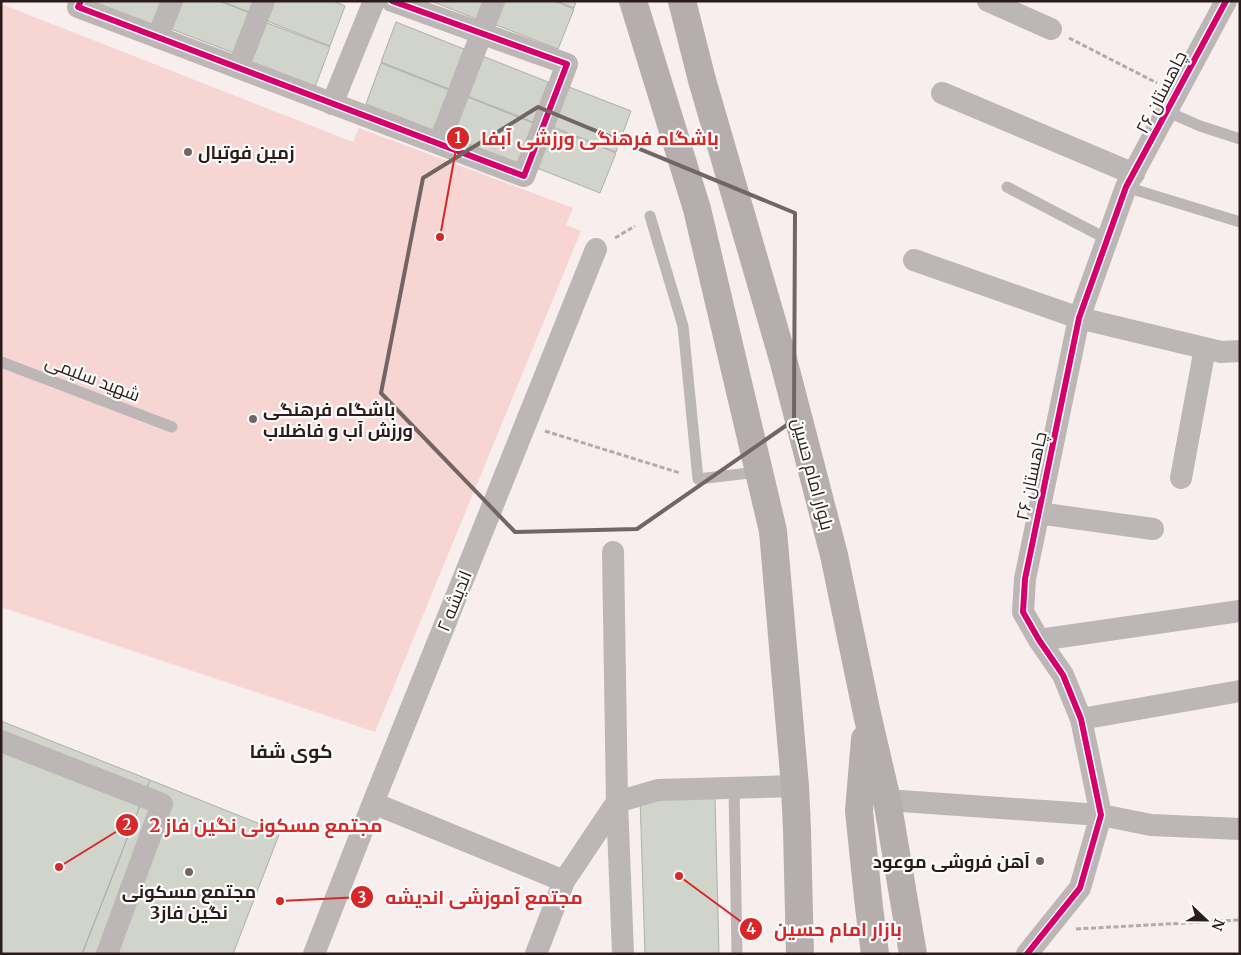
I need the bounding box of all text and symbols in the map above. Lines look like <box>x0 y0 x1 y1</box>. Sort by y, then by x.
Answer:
street label: چاهستان ۲۶ <box>1130 47 1193 138</box>
callout: باشگاه فرهنگی ورزشی آبفا <box>446 121 729 155</box>
text: باشگاه فرهنگی ورزشی آبفا <box>481 126 719 151</box>
text: 1 <box>455 128 462 147</box>
place label: زمین فوتبال <box>198 141 295 164</box>
marker: زمین فوتبال <box>182 146 194 158</box>
street label: شهید سلیمی <box>42 349 144 407</box>
place label: باشگاه فرهنگی ورزش آب و فاضلاب <box>263 398 413 442</box>
marker: باشگاه فرهنگی ورزش آب و فاضلاب <box>247 413 259 425</box>
street label: بلوار امام حسین <box>786 415 839 533</box>
street label: چاهستان ۲۶ <box>1010 430 1053 523</box>
street label: اندیشه ۲ <box>431 567 477 635</box>
district label: کوی شفا <box>249 739 333 763</box>
callout: مجتمع مسکونی نگین فاز 2 <box>114 808 393 842</box>
text: مجتمع مسکونی نگین فاز 2 <box>149 813 383 839</box>
text: 2 <box>123 815 132 834</box>
place label: آهن فروشی موعود <box>873 850 1030 873</box>
marker: آهن فروشی موعود <box>1034 855 1046 867</box>
marker: مجتمع مسکونی نگین فاز3 <box>183 866 195 878</box>
place label: مجتمع مسکونی نگین فاز3 <box>122 880 256 924</box>
callout: مجتمع آموزشی اندیشه <box>350 880 592 914</box>
text: مجتمع آموزشی اندیشه <box>385 885 583 911</box>
text: 3 <box>358 888 366 907</box>
north arrow <box>1181 895 1231 945</box>
callout: بازار امام حسین <box>739 912 912 946</box>
text: N <box>1208 916 1228 933</box>
text: بازار امام حسین <box>774 917 902 943</box>
text: 4 <box>746 919 756 938</box>

